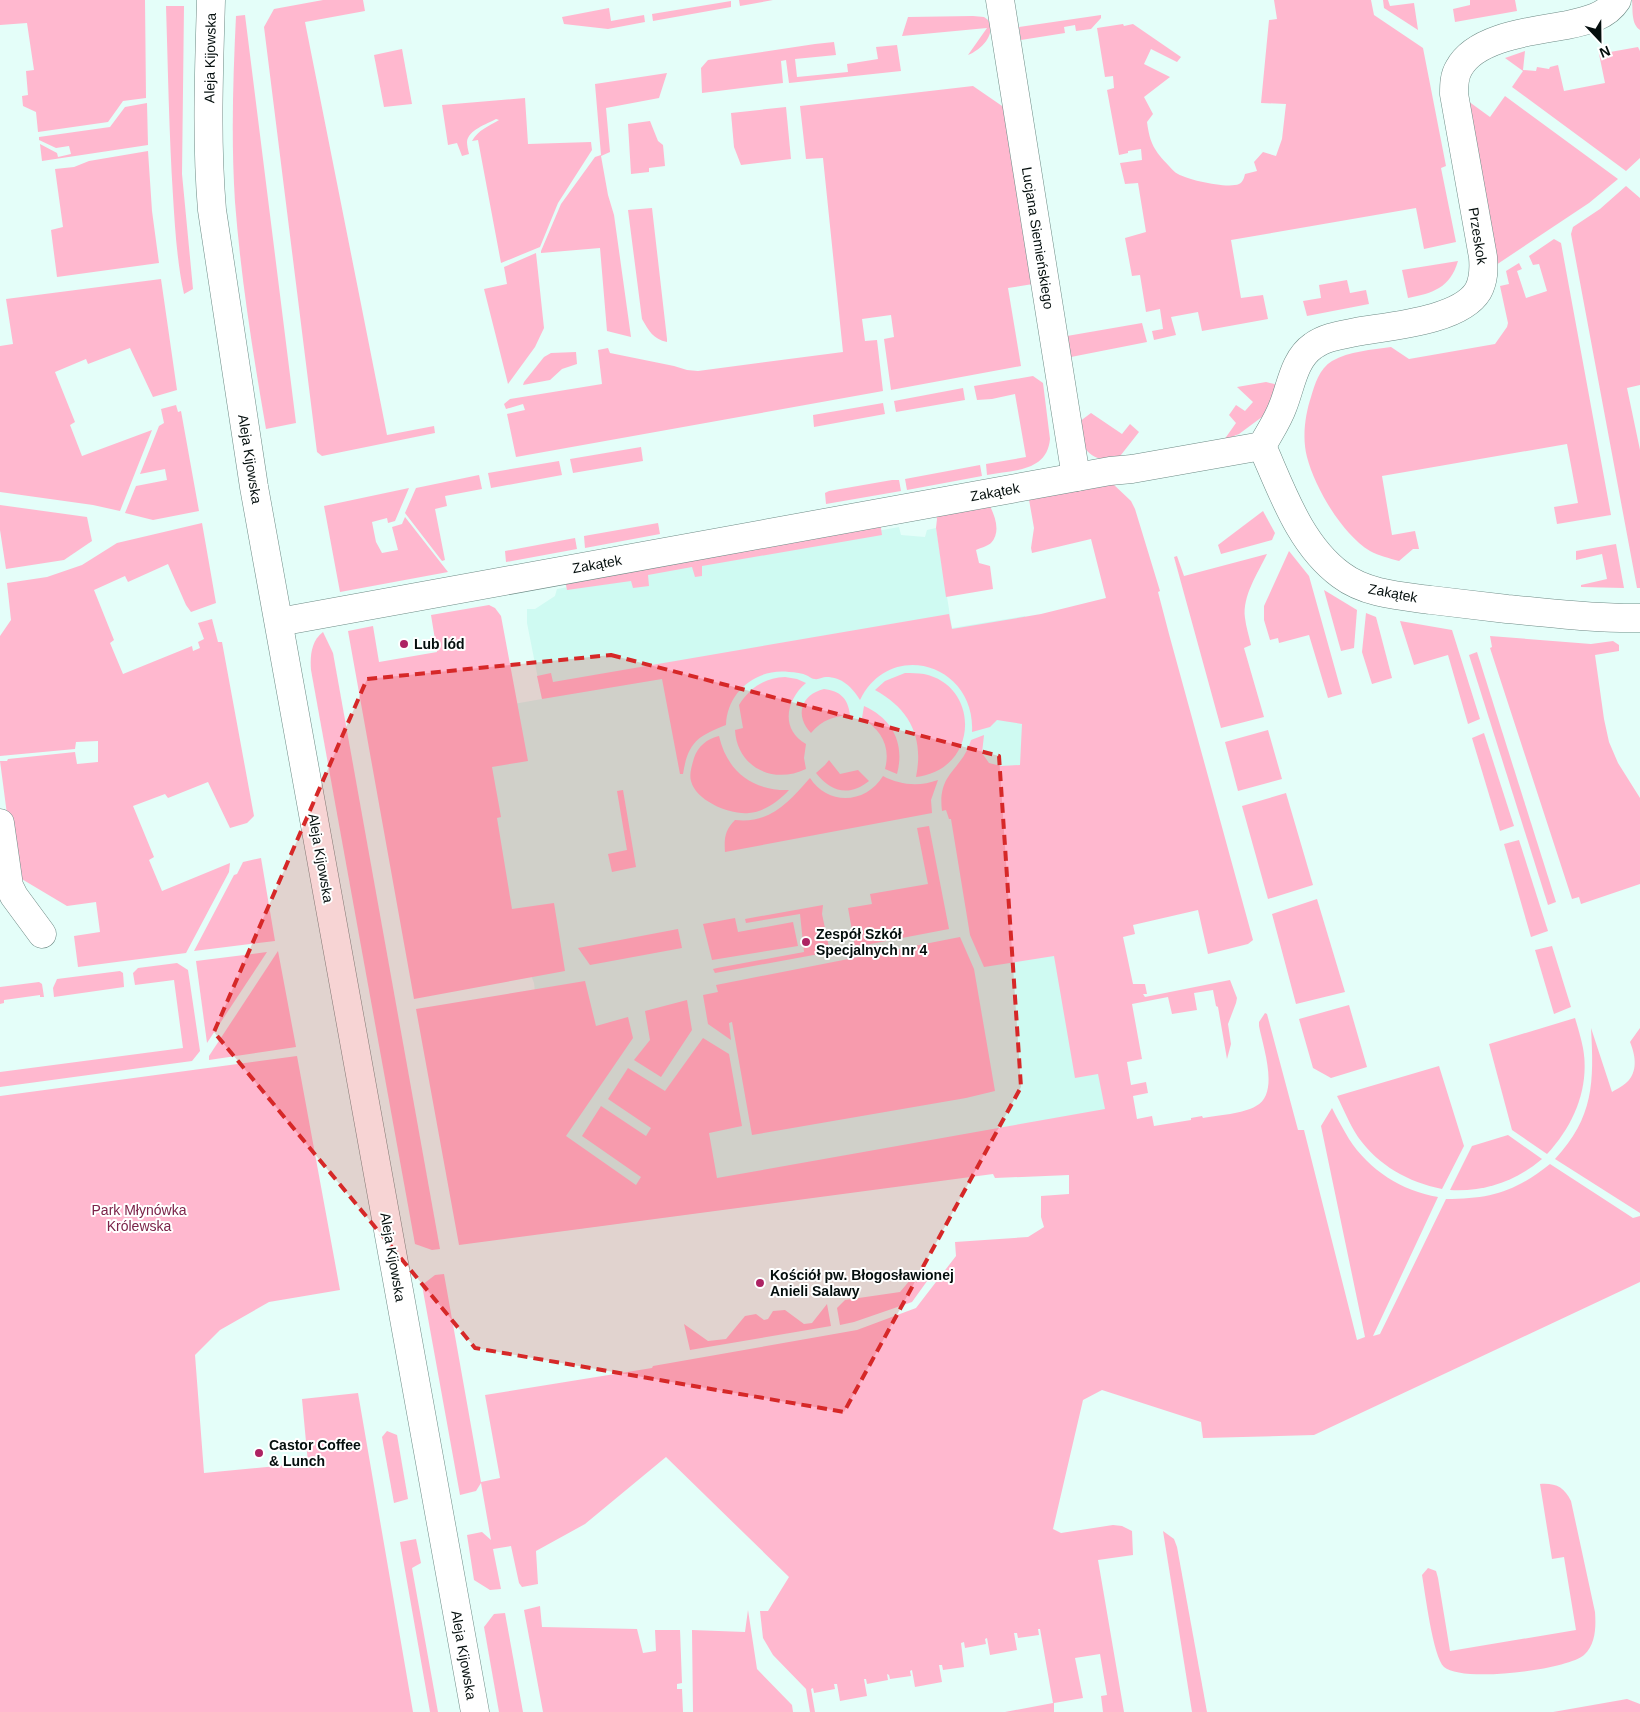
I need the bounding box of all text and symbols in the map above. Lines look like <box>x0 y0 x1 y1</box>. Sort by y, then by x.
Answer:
street label: Aleja Kijowska <box>201 13 219 103</box>
north arrow <box>1575 15 1625 65</box>
text: N <box>1597 43 1613 61</box>
street label: Lucjana Siemieńskiego <box>1019 166 1057 311</box>
street label: Przeskok <box>1466 206 1491 267</box>
street label: Aleja Kijowska <box>235 413 265 505</box>
street label: Zakątek <box>969 480 1022 504</box>
street label: Zakątek <box>571 552 624 576</box>
street label: Zakątek <box>1367 580 1420 606</box>
place label: Lub lód <box>414 636 465 652</box>
marker: Lub lód <box>398 638 410 650</box>
street label: Aleja Kijowska <box>305 812 337 904</box>
place label: Zespół Szkół Specjalnych nr 4 <box>816 926 927 958</box>
marker: Zespół Szkół Specjalnych nr 4 <box>800 936 812 948</box>
park label: Park Młynówka Królewska <box>92 1202 187 1234</box>
street label: Aleja Kijowska <box>377 1211 409 1303</box>
place label: Kościół pw. Błogosławionej Anieli Salawy <box>770 1267 954 1299</box>
marker: Kościół pw. Błogosławionej Anieli Salawy <box>754 1277 766 1289</box>
place label: Castor Coffee & Lunch <box>269 1437 361 1469</box>
marker: Castor Coffee & Lunch <box>253 1447 265 1459</box>
street label: Aleja Kijowska <box>448 1609 480 1701</box>

